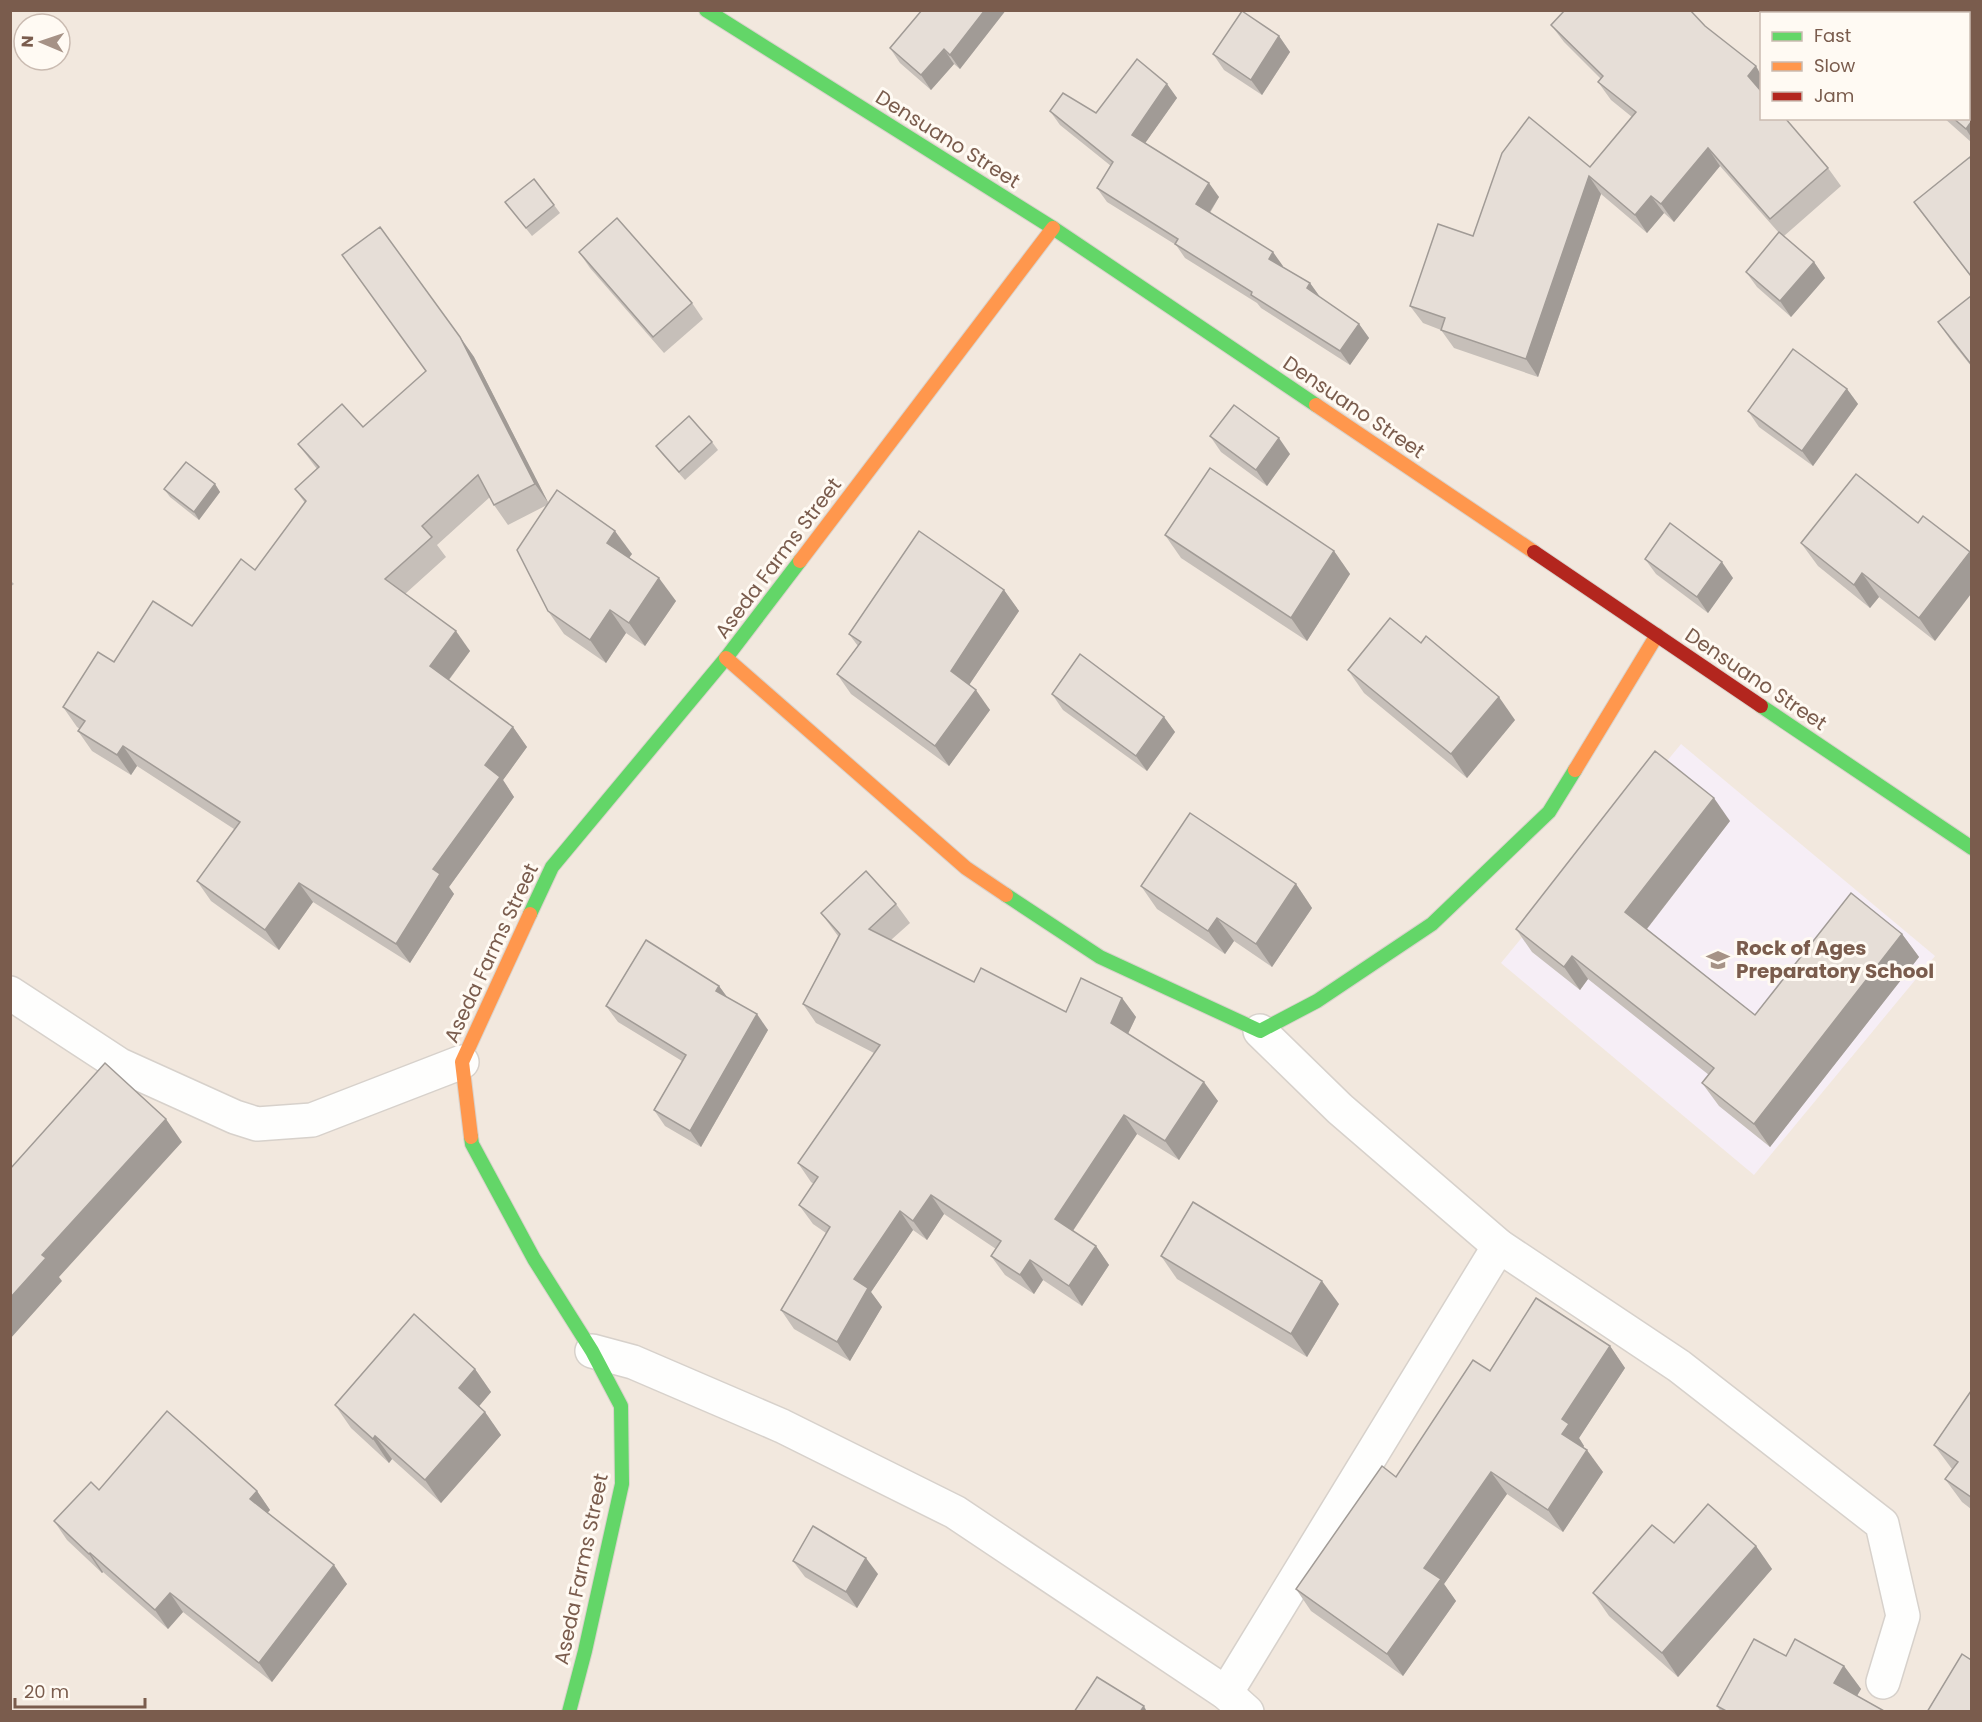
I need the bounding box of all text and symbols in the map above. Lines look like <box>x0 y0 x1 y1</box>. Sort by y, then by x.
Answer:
north arrow <box>12 12 72 72</box>
legend <box>1760 12 1970 120</box>
text: Fast <box>1814 23 1851 48</box>
text: N <box>16 35 39 48</box>
text: Slow <box>1814 53 1856 78</box>
street label: Densuano Street <box>870 83 1026 195</box>
text: Jam <box>1814 83 1854 108</box>
street label: Densuano Street <box>1278 349 1430 465</box>
street label: Aseda Farms Street <box>708 472 848 644</box>
street label: Densuano Street <box>1680 621 1832 737</box>
street label: Aseda Farms Street <box>437 859 545 1047</box>
place label: Rock of Ages Preparatory School <box>1736 934 1934 985</box>
school or university icon: Rock of Ages Preparatory School <box>1705 947 1731 973</box>
street label: Aseda Farms Street <box>547 1471 615 1667</box>
scale bar <box>15 1671 146 1709</box>
text: 20 m <box>24 1679 69 1704</box>

